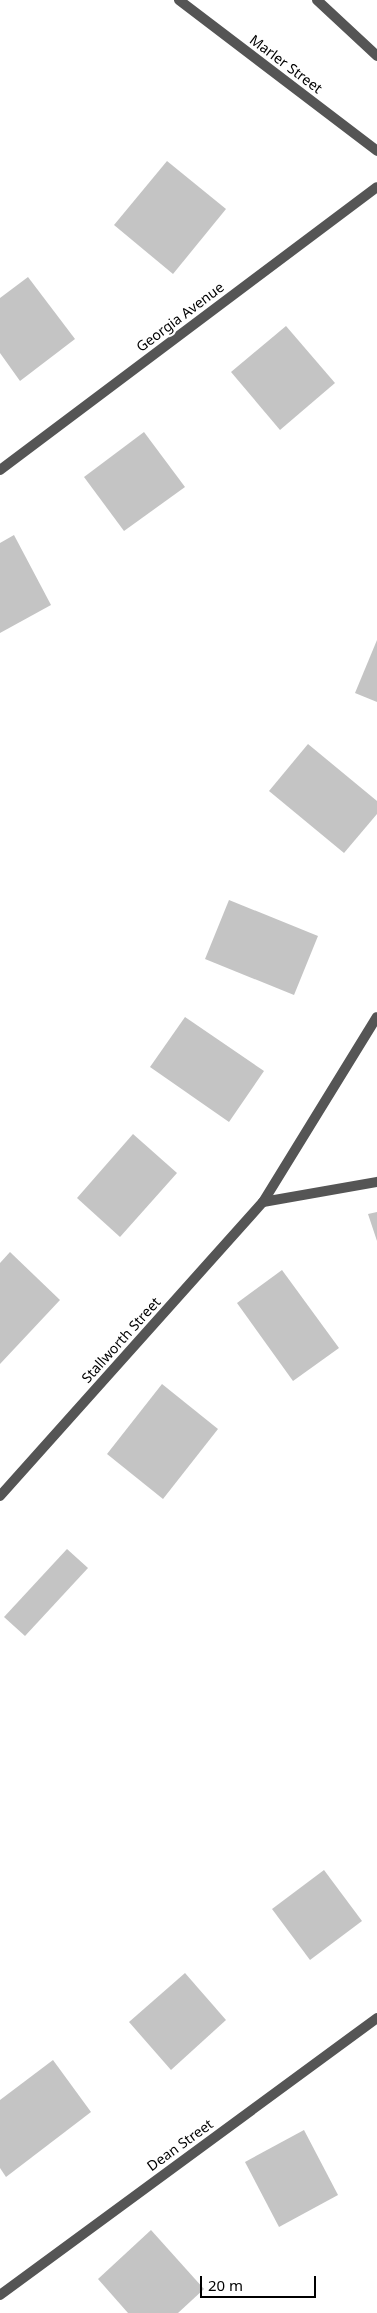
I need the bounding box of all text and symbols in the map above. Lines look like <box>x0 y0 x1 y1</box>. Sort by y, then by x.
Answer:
street label: Marler Street <box>246 31 326 97</box>
street label: Georgia Avenue <box>133 279 227 355</box>
street label: Stallworth Street <box>78 1294 164 1386</box>
street label: Dean Street <box>144 2115 216 2175</box>
scale bar <box>202 2266 318 2298</box>
text: 20 m <box>208 2275 243 2295</box>

